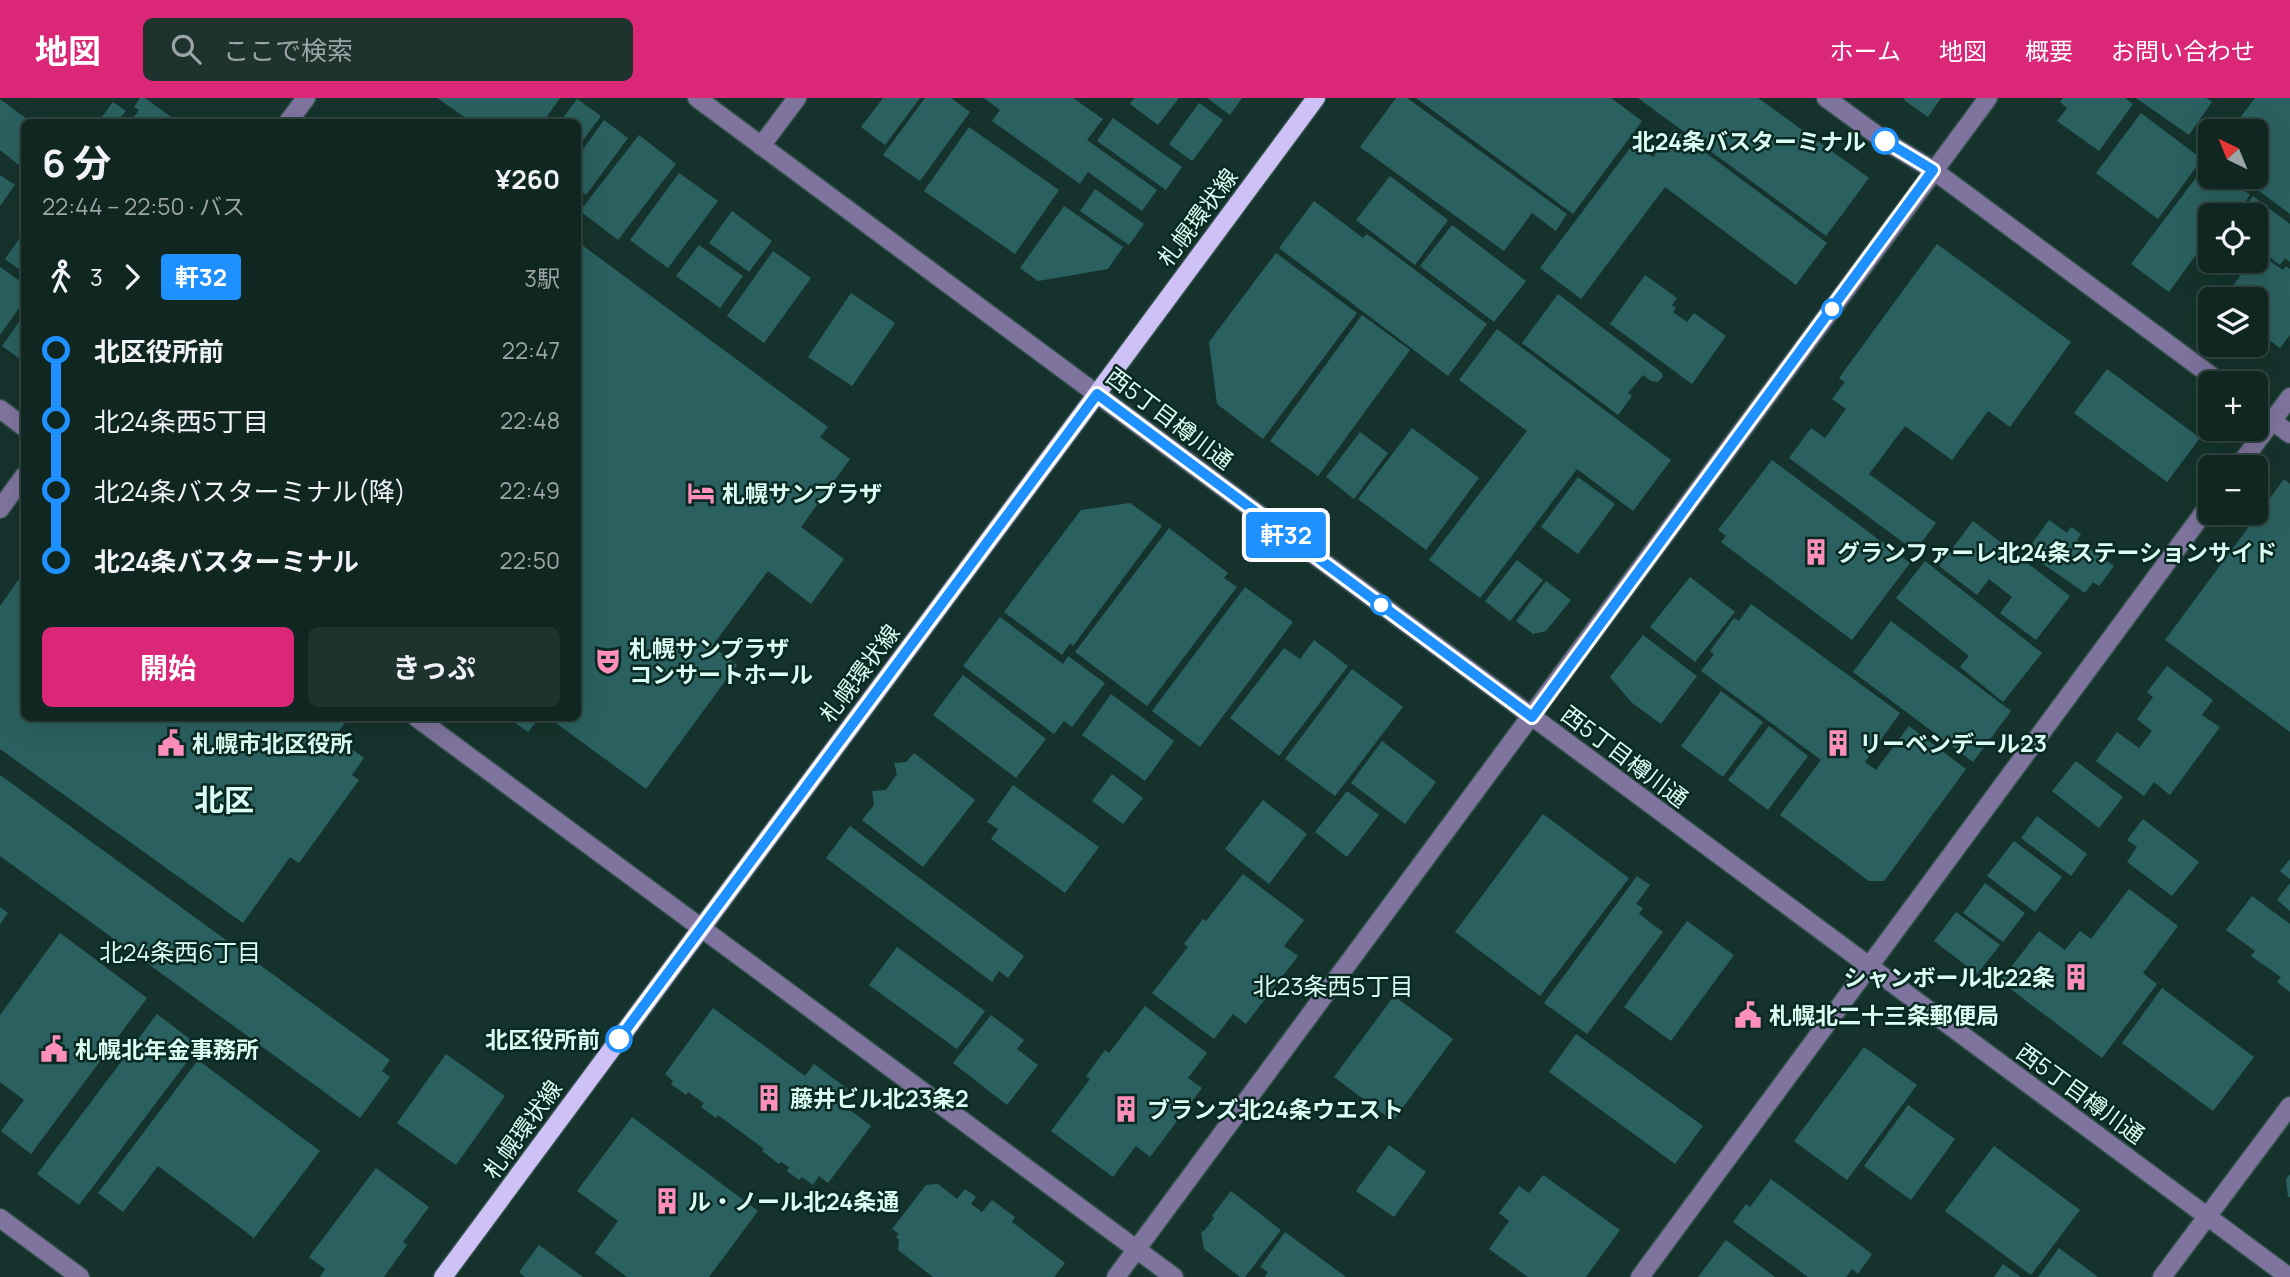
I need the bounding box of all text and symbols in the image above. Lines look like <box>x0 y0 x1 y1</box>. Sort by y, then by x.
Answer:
search box <box>143 18 633 81</box>
text: 地図 <box>35 28 101 73</box>
icon: search <box>167 30 205 68</box>
text: ここで検索 <box>223 32 353 68</box>
text: ホーム <box>1830 34 1901 67</box>
text: 地図 <box>1939 34 1987 67</box>
text: 概要 <box>2025 34 2073 67</box>
text: お問い合わせ <box>2111 34 2255 67</box>
north arrow <box>2198 119 2268 189</box>
map controls <box>2198 119 2268 525</box>
place label: 北24条バスターミナル <box>1632 125 1866 157</box>
marker: 北24条バスターミナル <box>1872 128 1898 154</box>
text: 6 分 <box>42 136 111 188</box>
text: ¥260 <box>495 161 560 197</box>
street label: 札幌環状線 <box>1150 161 1244 273</box>
text: 22:44 – 22:50 · バス <box>42 190 245 222</box>
button: locate <box>2198 203 2268 273</box>
icon: walk <box>42 258 80 296</box>
icon: forward <box>113 258 151 296</box>
text: 軒32 <box>175 260 227 293</box>
text: 3 <box>90 261 103 293</box>
text: 3駅 <box>524 262 560 294</box>
button: layers <box>2198 287 2268 357</box>
unlabelled marker <box>1822 299 1842 319</box>
text: 北区役所前 <box>94 333 224 369</box>
text: 22:47 <box>502 334 560 366</box>
street label: 西5丁目樽川通 <box>1100 360 1240 476</box>
button: + <box>2198 371 2268 441</box>
text: 北24条西5丁目 <box>94 403 269 439</box>
text: 22:48 <box>500 404 560 436</box>
button: − <box>2198 455 2268 525</box>
text: 北24条バスターミナル(降) <box>94 473 406 509</box>
text: 22:49 <box>499 474 560 506</box>
place label: 札幌サンプラザ <box>722 477 882 509</box>
hotel icon: 札幌サンプラザ <box>686 478 716 508</box>
line badge: 軒32 <box>1246 512 1326 558</box>
text: 軒32 <box>1260 518 1312 551</box>
place label: グランファーレ北24条ステーションサイド <box>1837 536 2277 568</box>
building icon: グランファーレ北24条ステーションサイド <box>1801 537 1831 567</box>
text: 北24条バスターミナル <box>94 543 359 579</box>
text: 22:50 <box>500 544 560 576</box>
unlabelled marker <box>1371 595 1391 615</box>
street label: 札幌環状線 <box>812 617 906 729</box>
button: 開始 <box>42 627 294 707</box>
button: きっぷ <box>308 627 560 707</box>
place label: 札幌サンプラザ コンサートホール <box>629 632 813 690</box>
theatre icon: 札幌サンプラザ コンサートホール <box>593 646 623 676</box>
street label: 西5丁目樽川通 <box>1555 698 1695 814</box>
place label: 札幌市北区役所 <box>192 727 353 759</box>
place label: リーベンデール23 <box>1859 727 2047 759</box>
public building icon: 札幌市北区役所 <box>156 728 186 758</box>
building icon: リーベンデール23 <box>1823 728 1853 758</box>
district label: 北区 <box>194 779 254 820</box>
district label: 北24条西6丁目 <box>99 935 261 968</box>
place label: シャンボール北22条 <box>1844 961 2055 993</box>
building icon: シャンボール北22条 <box>2061 962 2091 992</box>
district label: 北23条西5丁目 <box>1253 969 1413 1002</box>
place label: 札幌北二十三条郵便局 <box>1769 999 1999 1031</box>
public building icon: 札幌北二十三条郵便局 <box>1733 1000 1763 1030</box>
place label: 北区役所前 <box>485 1023 600 1055</box>
marker: 北区役所前 <box>606 1026 632 1052</box>
place label: 札幌北年金事務所 <box>75 1033 259 1065</box>
public building icon: 札幌北年金事務所 <box>39 1034 69 1064</box>
street label: 西5丁目樽川通 <box>2010 1036 2152 1150</box>
street label: 札幌環状線 <box>475 1073 569 1185</box>
place label: 藤井ビル北23条2 <box>790 1082 969 1114</box>
building icon: 藤井ビル北23条2 <box>754 1083 784 1113</box>
place label: ブランズ北24条ウエスト <box>1147 1093 1404 1125</box>
building icon: ブランズ北24条ウエスト <box>1111 1094 1141 1124</box>
place label: ル・ノール北24条通 <box>688 1185 899 1217</box>
building icon: ル・ノール北24条通 <box>652 1186 682 1216</box>

